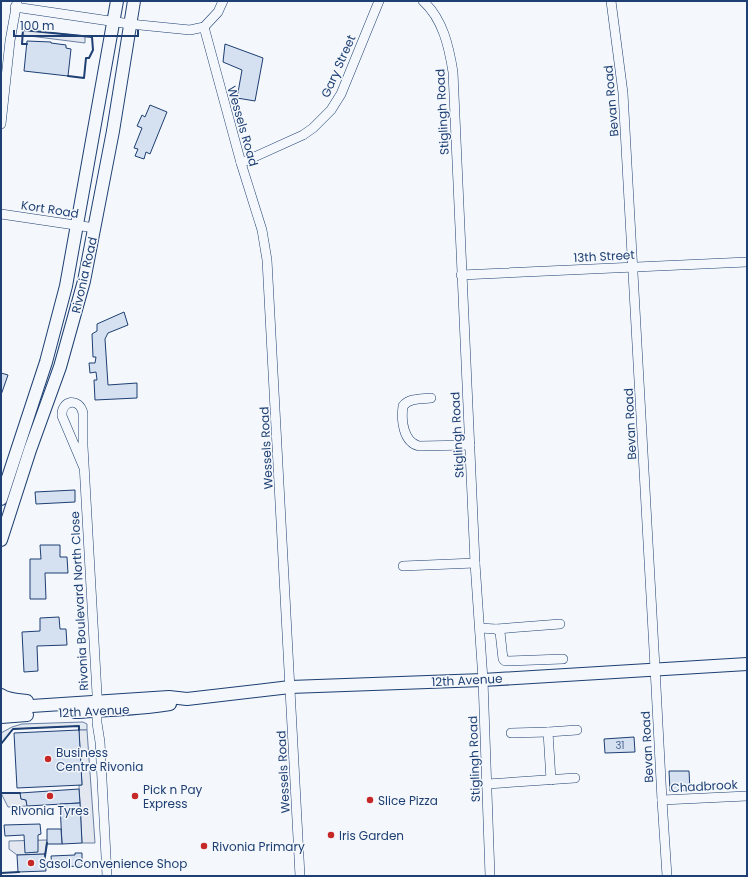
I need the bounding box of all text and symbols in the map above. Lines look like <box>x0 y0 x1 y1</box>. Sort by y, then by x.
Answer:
scale bar <box>14 12 138 38</box>
text: 100 m <box>20 17 54 34</box>
street label: Gary Street <box>317 32 359 100</box>
street label: Bevan Road <box>599 65 623 137</box>
street label: Stiglingh Road <box>431 68 453 156</box>
street label: Wessels Road <box>223 84 263 168</box>
street label: Kort Road <box>20 196 80 222</box>
street label: Rivonia Road <box>67 235 101 315</box>
street label: 13th Street <box>573 246 635 266</box>
street label: Bevan Road <box>620 388 640 460</box>
street label: Stiglingh Road <box>446 391 468 479</box>
street label: Wessels Road <box>255 406 277 490</box>
street label: Rivonia Boulevard North Close <box>66 511 92 691</box>
street label: 12th Avenue <box>431 670 503 690</box>
street label: 12th Avenue <box>58 701 130 721</box>
street label: Bevan Road <box>637 711 657 783</box>
street label: Stiglingh Road <box>464 716 484 802</box>
street label: Wessels Road <box>272 730 294 814</box>
house number: 31 <box>615 738 625 753</box>
place label: Business Centre Rivonia <box>56 744 143 775</box>
marker: Business Centre Rivonia <box>43 754 53 764</box>
street label: Chadbrook <box>670 776 739 796</box>
place label: Pick n Pay Express <box>143 781 203 812</box>
marker: RIvonia Tyres <box>45 791 55 801</box>
marker: Pick n Pay Express <box>130 791 140 801</box>
place label: Slice Pizza <box>378 792 438 809</box>
marker: Slice Pizza <box>365 795 375 805</box>
place label: RIvonia Tyres <box>11 802 89 819</box>
place label: Iris Garden <box>339 827 404 844</box>
marker: Iris Garden <box>326 830 336 840</box>
place label: Rivonia Primary <box>212 838 305 855</box>
marker: Rivonia Primary <box>199 841 209 851</box>
place label: Sasol Convenience Shop <box>39 855 187 872</box>
marker: Sasol Convenience Shop <box>26 858 36 868</box>

